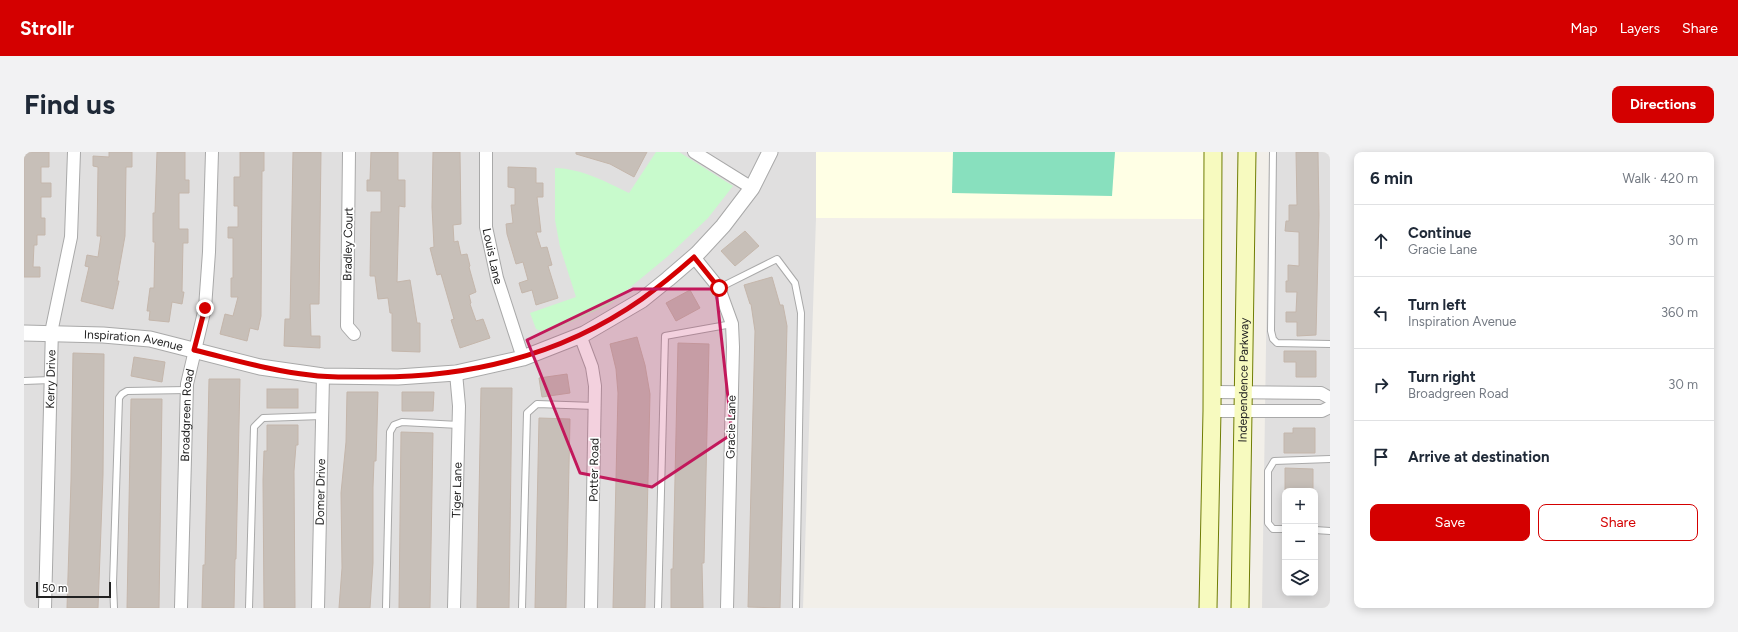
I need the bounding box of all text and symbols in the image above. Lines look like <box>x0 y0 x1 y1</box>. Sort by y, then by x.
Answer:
text: Strollr <box>20 17 74 40</box>
text: Map <box>1570 20 1598 37</box>
text: Layers <box>1620 20 1660 37</box>
text: Share <box>1682 20 1718 37</box>
button: Directions <box>1612 86 1714 123</box>
text: Find us <box>24 87 115 121</box>
text: 6 min <box>1370 168 1413 188</box>
text: Walk · 420 m <box>1623 171 1698 186</box>
street label: Bradley Court <box>340 207 356 281</box>
text: Continue <box>1408 224 1471 242</box>
street label: Louis Lane <box>479 227 506 287</box>
icon: ahead <box>1370 230 1392 252</box>
text: 30 m <box>1668 233 1698 248</box>
text: Gracie Lane <box>1408 242 1477 257</box>
route start <box>710 279 728 297</box>
text: Turn left <box>1408 296 1466 314</box>
route end <box>196 299 214 317</box>
icon: left <box>1370 302 1392 324</box>
text: 360 m <box>1661 305 1698 320</box>
text: Inspiration Avenue <box>1408 314 1516 329</box>
street label: Independence Parkway <box>1236 317 1251 443</box>
street label: Inspiration Avenue <box>84 328 185 354</box>
street label: Kerry Drive <box>43 349 58 409</box>
street label: Broadgreen Road <box>178 367 197 462</box>
text: Turn right <box>1408 368 1476 386</box>
icon: right <box>1370 374 1392 396</box>
text: 30 m <box>1668 377 1698 392</box>
text: Broadgreen Road <box>1408 386 1509 401</box>
street label: Gracie Lane <box>723 395 739 459</box>
street label: Potter Road <box>586 438 602 502</box>
icon: arrive <box>1370 446 1392 468</box>
text: Arrive at destination <box>1408 448 1549 466</box>
street label: Domer Drive <box>313 458 328 526</box>
street label: Tiger Lane <box>449 462 465 518</box>
map controls <box>1282 488 1318 596</box>
button: + <box>1282 488 1318 524</box>
button: Save <box>1370 504 1530 541</box>
button: Share <box>1538 504 1698 541</box>
button: − <box>1282 524 1318 560</box>
button: layers <box>1282 560 1318 596</box>
scale bar <box>36 580 111 599</box>
text: 50 m <box>42 582 67 595</box>

